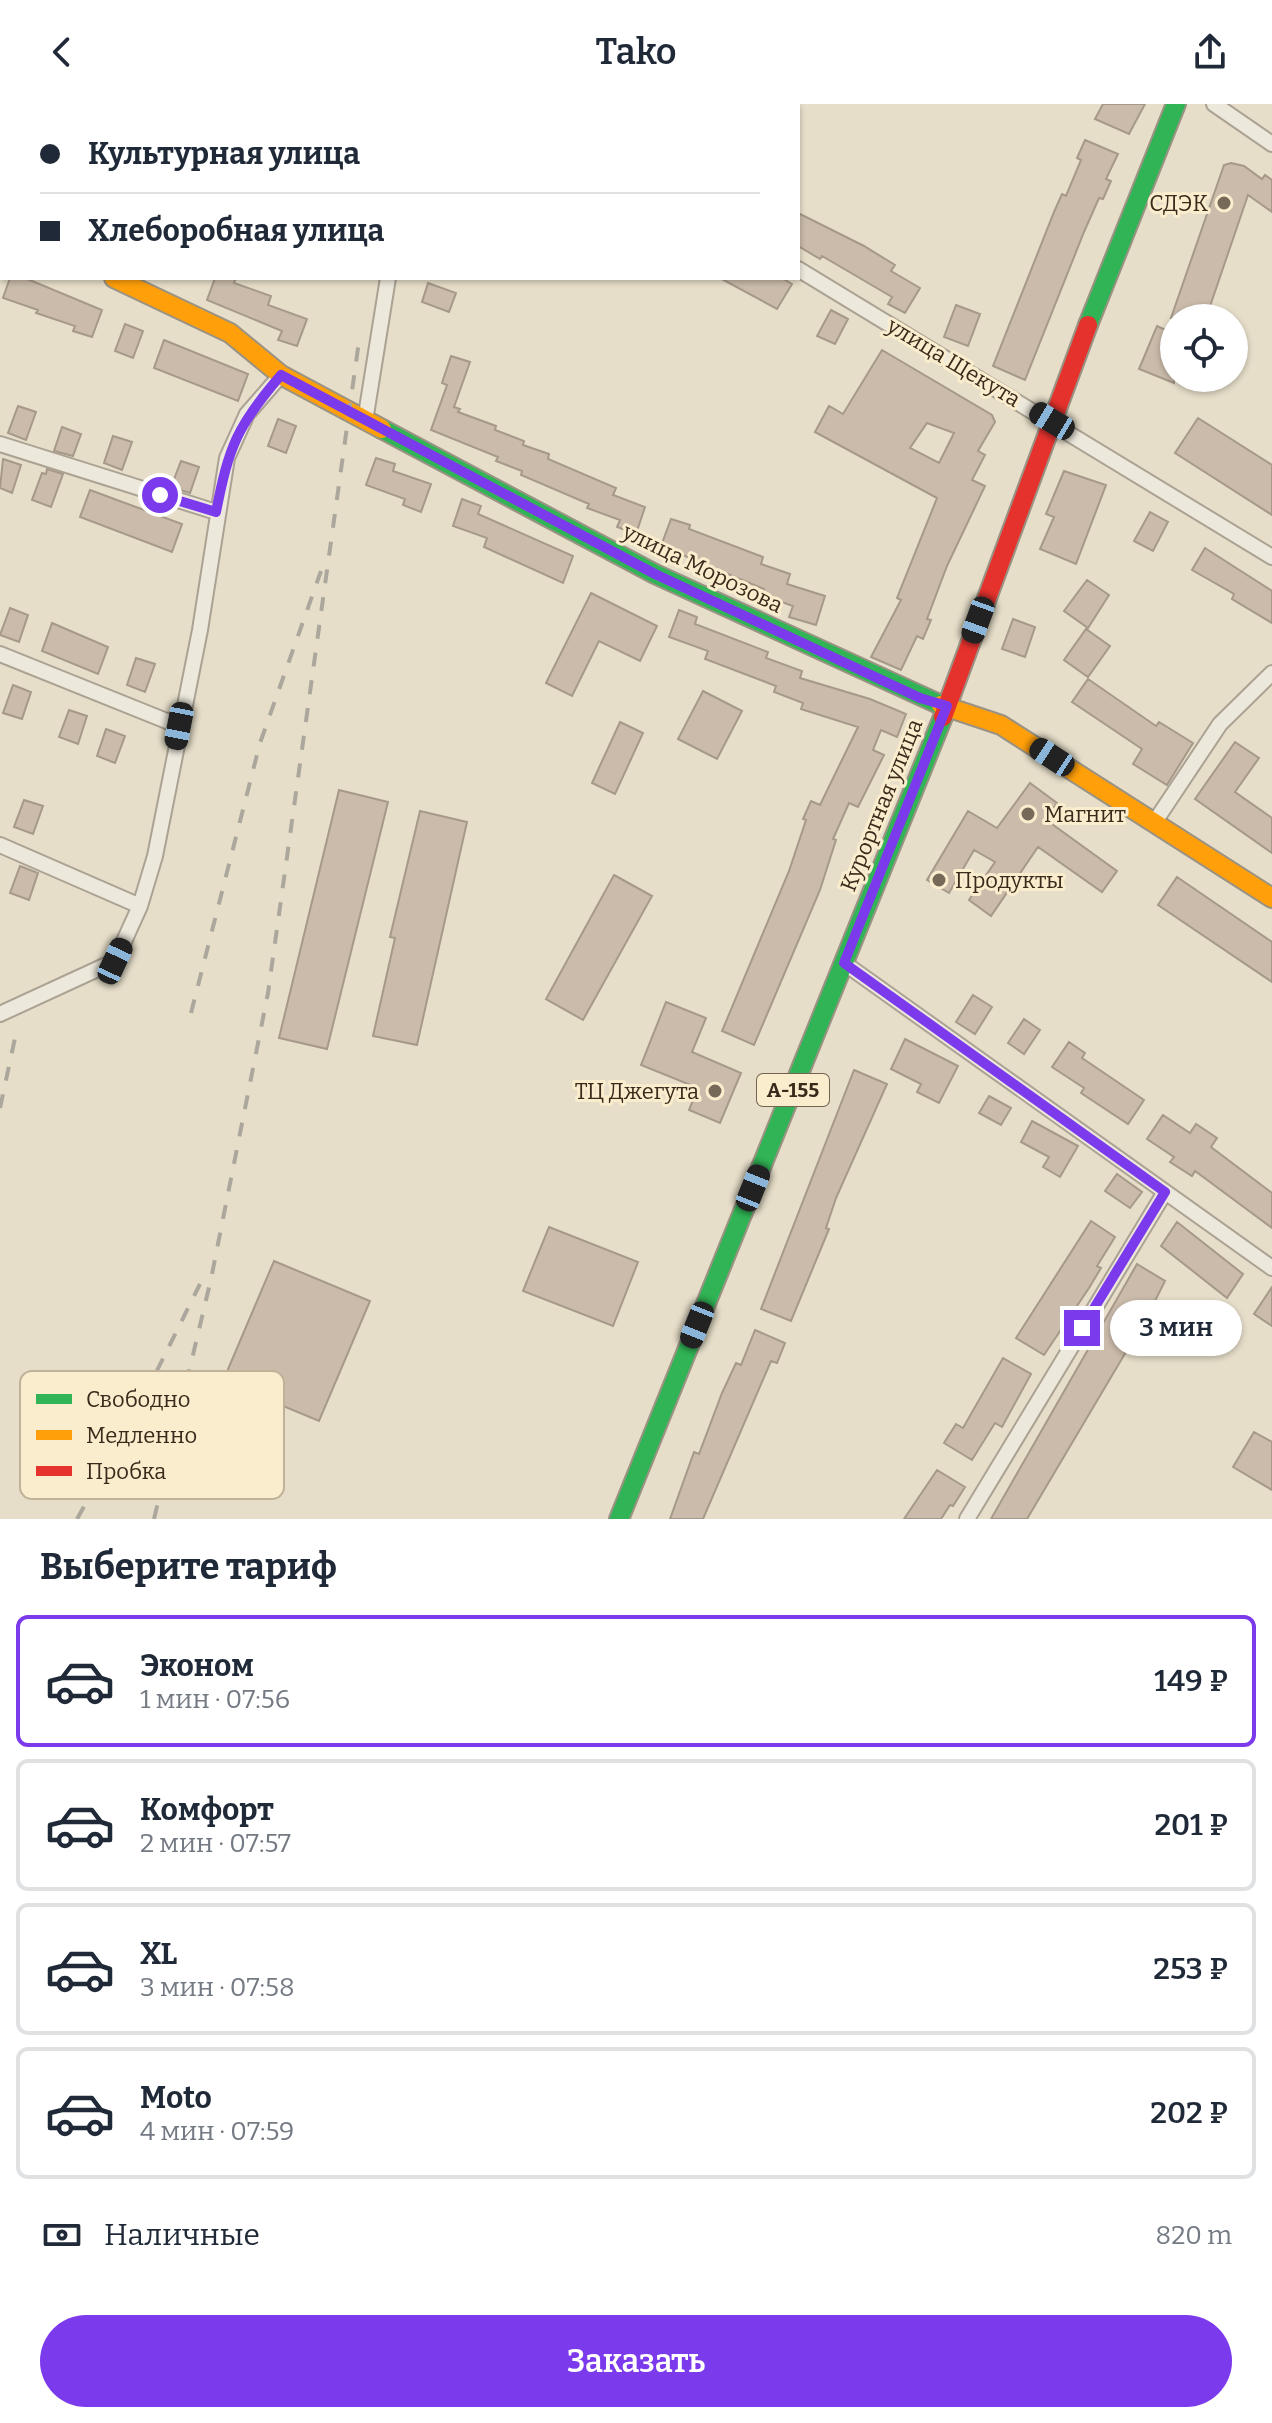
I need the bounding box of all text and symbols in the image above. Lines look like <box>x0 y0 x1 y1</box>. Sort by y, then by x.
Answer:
icon: back <box>40 30 84 74</box>
text: Tako <box>596 30 676 74</box>
icon: share <box>1188 30 1232 74</box>
text: Культурная улица <box>88 136 360 172</box>
place label: СДЭК <box>1149 190 1208 217</box>
marker: СДЭК <box>1215 194 1233 212</box>
text: Хлеборобная улица <box>88 213 384 249</box>
map controls <box>1160 304 1248 392</box>
button: locate <box>1160 304 1248 392</box>
street label: улица Щекута <box>881 311 1025 413</box>
car <box>1025 398 1079 444</box>
route start <box>142 477 178 513</box>
street label: улица Морозова <box>617 518 787 619</box>
car <box>959 593 997 647</box>
car <box>163 700 195 752</box>
street label: Курортная улица <box>835 715 928 895</box>
car <box>1025 734 1079 780</box>
place label: Магнит <box>1044 801 1126 828</box>
marker: Магнит <box>1019 805 1037 823</box>
place label: Продукты <box>955 867 1064 894</box>
marker: Продукты <box>930 871 948 889</box>
car <box>94 934 136 988</box>
road number: А-155 <box>757 1074 829 1106</box>
place label: ТЦ Джегута <box>575 1078 699 1105</box>
marker: ТЦ Джегута <box>706 1082 724 1100</box>
car <box>733 1161 773 1215</box>
car <box>677 1298 717 1352</box>
callout: 3 мин <box>1110 1300 1242 1356</box>
route end <box>1064 1310 1100 1346</box>
text: 3 мин <box>1139 1312 1213 1343</box>
legend <box>20 1371 284 1499</box>
text: Свободно <box>86 1386 190 1413</box>
text: Медленно <box>86 1422 197 1449</box>
text: Пробка <box>86 1458 166 1485</box>
text: Выберите тариф <box>40 1545 337 1589</box>
icon: car <box>44 1645 116 1717</box>
text: Эконом <box>140 1648 254 1684</box>
text: 149 ₽ <box>1154 1663 1228 1699</box>
text: 1 мин · 07:56 <box>140 1684 290 1715</box>
icon: car <box>44 1789 116 1861</box>
text: Комфорт <box>140 1792 274 1828</box>
text: 201 ₽ <box>1154 1807 1228 1843</box>
text: 2 мин · 07:57 <box>140 1828 291 1859</box>
icon: car <box>44 1933 116 2005</box>
text: XL <box>140 1936 177 1972</box>
text: 253 ₽ <box>1153 1951 1228 1987</box>
text: 3 мин · 07:58 <box>140 1972 295 2003</box>
icon: car <box>44 2077 116 2149</box>
text: Moto <box>140 2080 212 2116</box>
text: 202 ₽ <box>1150 2095 1228 2131</box>
text: 4 мин · 07:59 <box>140 2116 294 2147</box>
icon: cash <box>40 2213 84 2257</box>
text: Наличные <box>104 2217 260 2253</box>
text: 820 m <box>1156 2220 1232 2251</box>
button: Заказать <box>40 2315 1232 2407</box>

